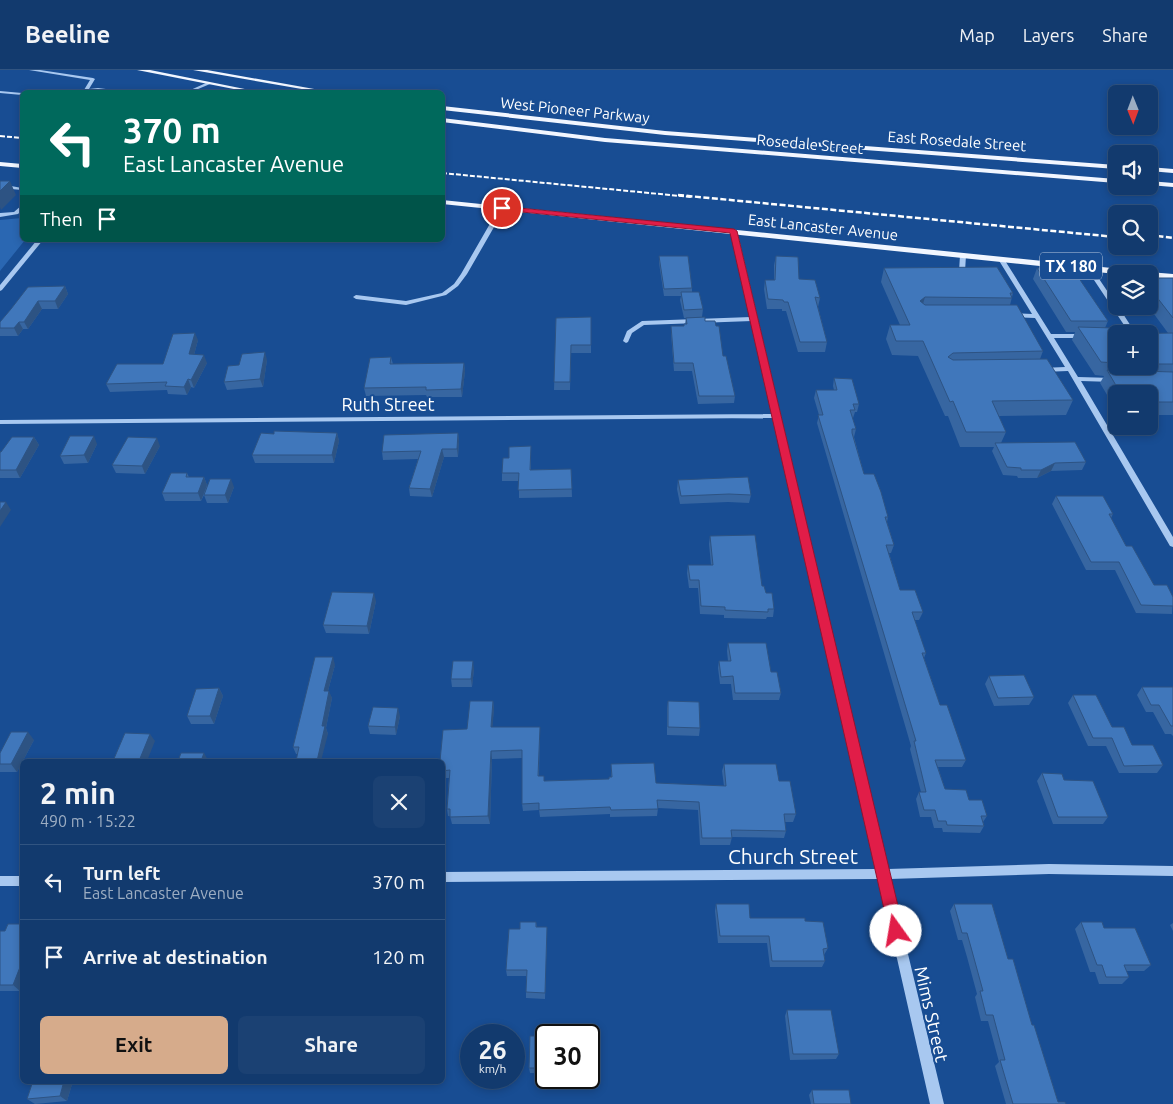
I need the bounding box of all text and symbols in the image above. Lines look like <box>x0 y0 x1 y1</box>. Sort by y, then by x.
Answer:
text: Beeline <box>25 21 110 48</box>
text: Map <box>959 25 995 45</box>
text: Layers <box>1023 25 1074 45</box>
text: Share <box>1102 25 1148 45</box>
north arrow <box>1108 85 1158 135</box>
map controls <box>1108 85 1158 435</box>
street label: West Pioneer Parkway <box>500 94 650 126</box>
icon: left <box>40 110 105 175</box>
text: 370 m <box>123 110 221 150</box>
street label: East Rosedale Street <box>887 128 1027 154</box>
street label: Rosedale Street <box>756 131 864 157</box>
button: sound <box>1108 145 1158 195</box>
text: East Lancaster Avenue <box>123 151 344 176</box>
pin <box>481 187 523 229</box>
icon: arrive <box>488 194 516 222</box>
icon: arrive <box>93 205 121 233</box>
button: search <box>1108 205 1158 255</box>
text: Then <box>40 208 83 230</box>
street label: East Lancaster Avenue <box>747 211 899 243</box>
road number: TX 180 <box>1040 252 1102 280</box>
button: layers <box>1108 265 1158 315</box>
button: + <box>1108 325 1158 375</box>
button: − <box>1108 385 1158 435</box>
street label: Ruth Street <box>341 394 435 414</box>
text: 2 min <box>40 776 116 810</box>
button: close <box>373 776 425 828</box>
text: 490 m · 15:22 <box>40 812 136 830</box>
street label: Church Street <box>728 844 858 868</box>
text: Turn left <box>83 862 161 884</box>
icon: left <box>40 868 68 896</box>
text: 370 m <box>372 871 425 893</box>
text: East Lancaster Avenue <box>83 884 244 902</box>
position arrow <box>869 904 921 956</box>
icon: arrive <box>40 943 68 971</box>
text: Arrive at destination <box>83 946 268 968</box>
text: 120 m <box>372 946 425 968</box>
street label: Mims Street <box>911 964 953 1064</box>
button: Exit <box>40 1016 228 1074</box>
button: Share <box>238 1016 425 1074</box>
speed limit sign: 30 <box>535 1024 600 1089</box>
text: 26 <box>478 1036 507 1064</box>
text: km/h <box>479 1062 506 1075</box>

